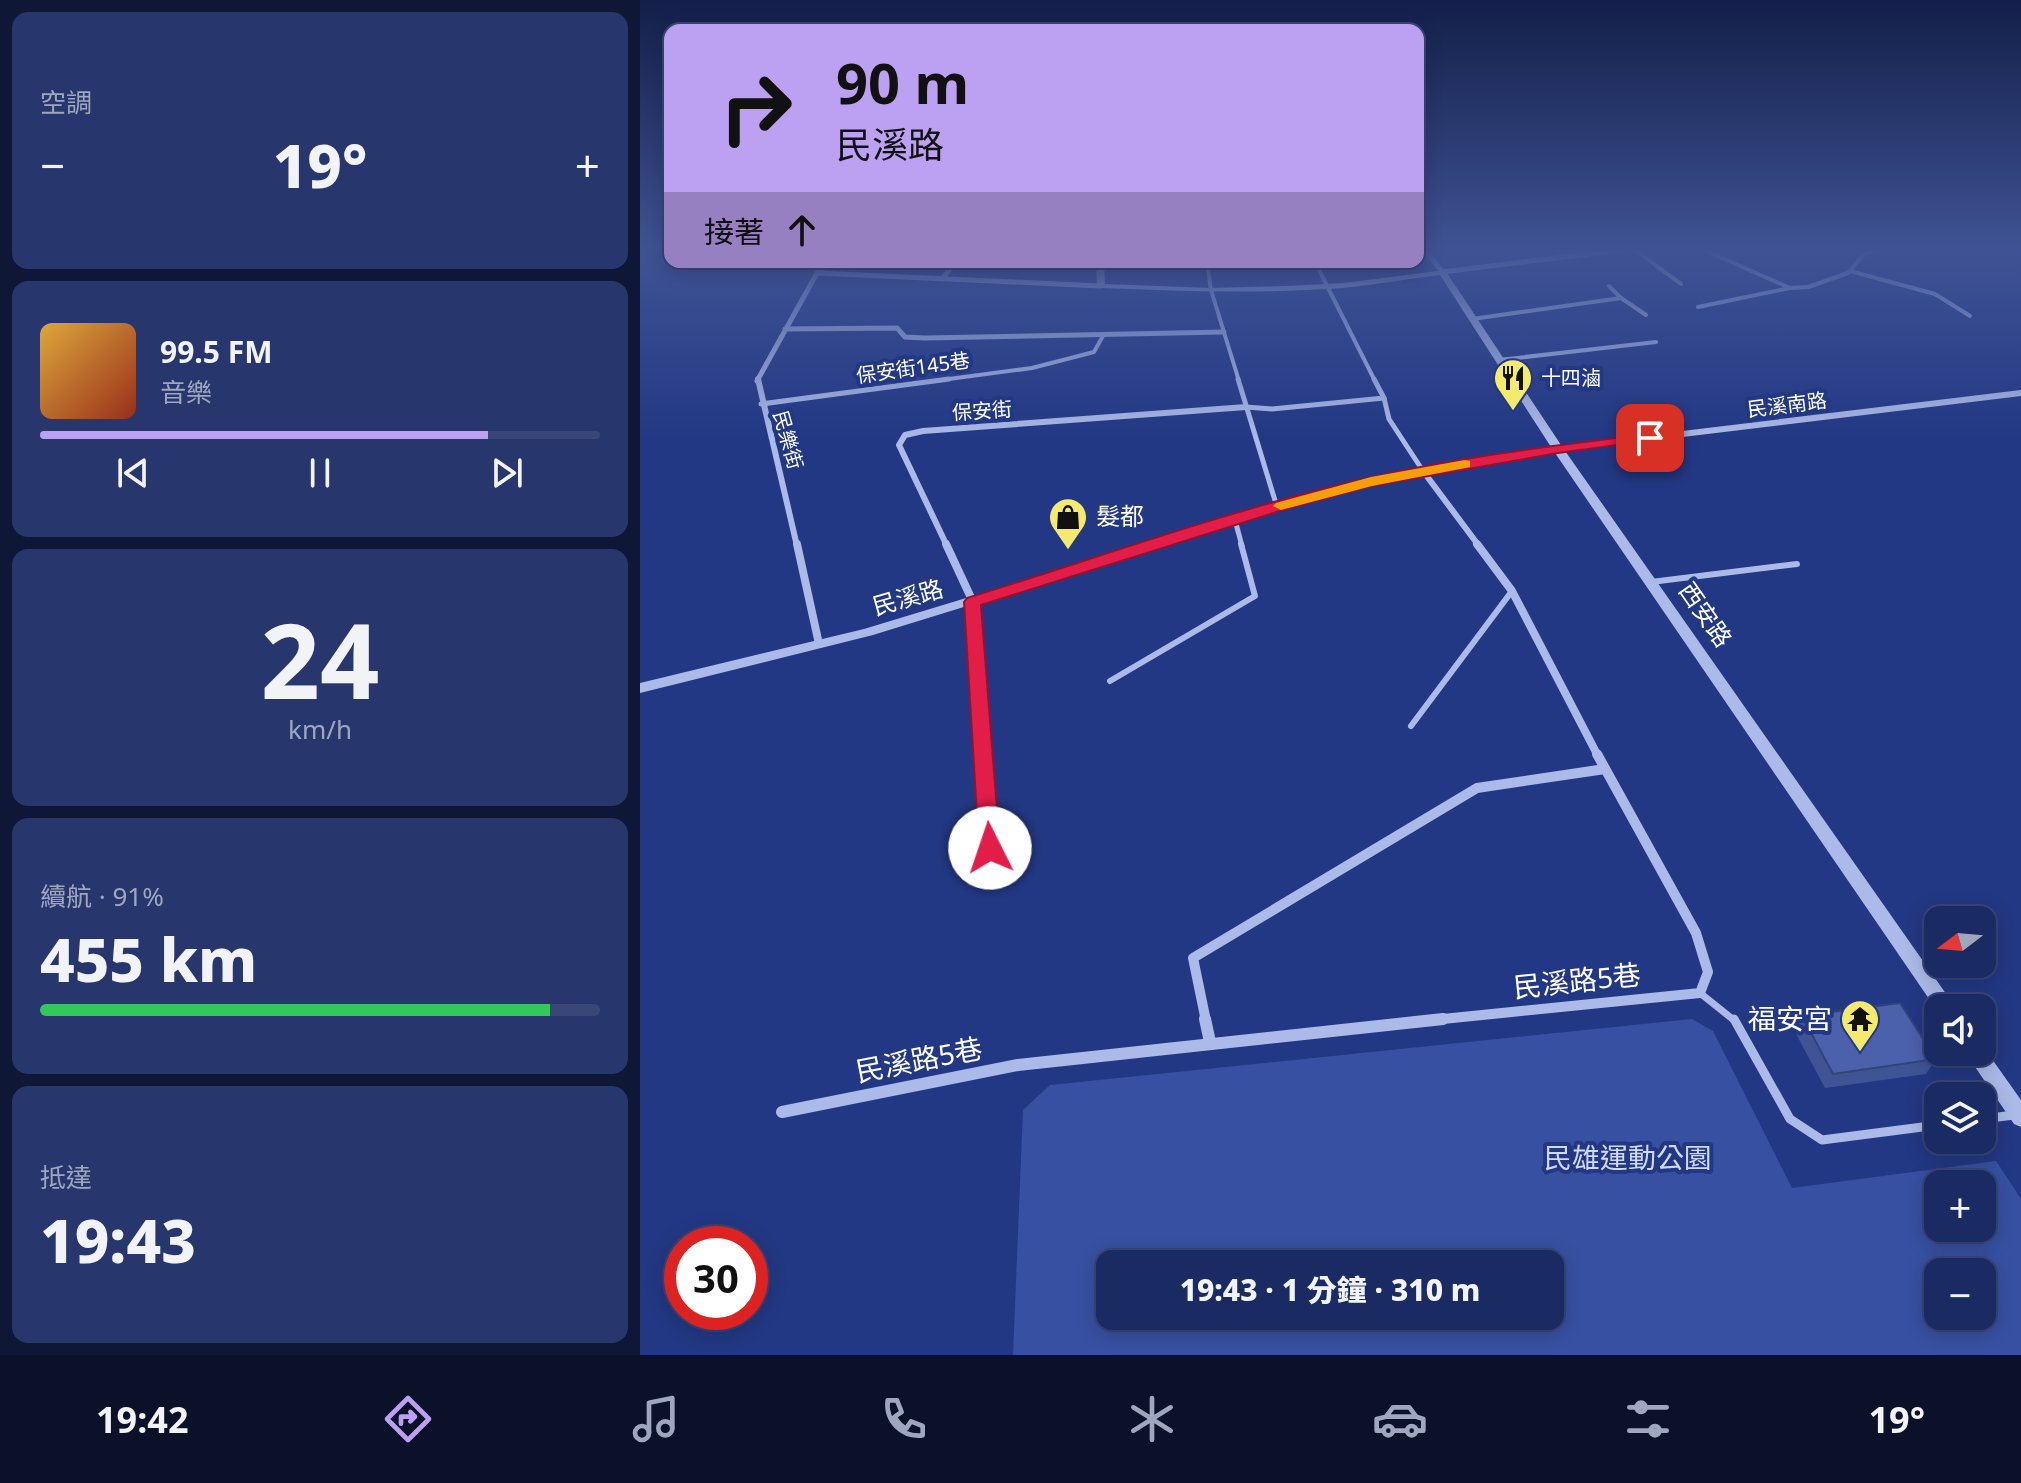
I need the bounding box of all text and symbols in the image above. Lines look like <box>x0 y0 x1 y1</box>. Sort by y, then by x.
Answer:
text: 90 m <box>836 44 969 120</box>
icon: right <box>704 56 808 160</box>
text: 空調 <box>40 84 92 120</box>
text: 民溪路 <box>836 120 944 169</box>
text: 19° <box>273 124 367 206</box>
text: − <box>40 135 65 195</box>
text: + <box>575 135 600 195</box>
icon: ahead <box>780 208 824 252</box>
text: 接著 <box>704 211 764 252</box>
text: 99.5 FM <box>160 331 272 372</box>
street label: 保安街145巷 <box>854 346 971 389</box>
restaurant icon: 十四滷 <box>1492 357 1534 412</box>
place label: 十四滷 <box>1541 364 1601 391</box>
text: 音樂 <box>160 374 212 410</box>
street label: 民溪南路 <box>1746 386 1828 423</box>
street label: 保安街 <box>951 395 1013 426</box>
pin <box>1616 404 1684 472</box>
street label: 民樂街 <box>767 407 810 472</box>
icon: arrive <box>1628 416 1672 460</box>
icon: previous <box>111 451 155 495</box>
icon: pause <box>298 451 342 495</box>
icon: next <box>485 451 529 495</box>
shop icon: 髮都 <box>1047 496 1089 551</box>
place label: 髮都 <box>1096 499 1144 532</box>
street label: 民溪路 <box>868 571 947 622</box>
street label: 西安路 <box>1672 575 1740 653</box>
text: 24 <box>261 588 379 729</box>
text: km/h <box>288 711 352 747</box>
position arrow <box>948 806 1032 890</box>
text: 續航 · 91% <box>40 878 164 914</box>
north arrow <box>1924 906 1996 978</box>
map controls <box>1924 906 1996 1330</box>
text: 455 km <box>40 918 257 1000</box>
street label: 民溪路5巷 <box>1511 954 1643 1006</box>
button: sound <box>1924 994 1996 1066</box>
temple icon: 福安宮 <box>1839 998 1881 1053</box>
place label: 福安宮 <box>1748 999 1832 1037</box>
street label: 民溪路5巷 <box>852 1028 985 1090</box>
button: layers <box>1924 1082 1996 1154</box>
park label: 民雄運動公園 <box>1544 1138 1712 1176</box>
text: 抵達 <box>40 1159 92 1195</box>
button: + <box>1924 1170 1996 1242</box>
text: 19:43 <box>40 1199 196 1281</box>
speed limit sign: 30 <box>664 1226 768 1330</box>
button: − <box>1924 1258 1996 1330</box>
text: 19:43 · 1 分鐘 · 310 m <box>1180 1269 1480 1310</box>
icon: directions <box>380 1391 436 1447</box>
icon: music <box>628 1391 684 1447</box>
icon: phone <box>876 1391 932 1447</box>
icon: climate <box>1124 1391 1180 1447</box>
icon: car <box>1372 1391 1428 1447</box>
icon: filters <box>1620 1391 1676 1447</box>
text: 19:42 <box>96 1395 188 1444</box>
text: 19° <box>1868 1395 1925 1444</box>

